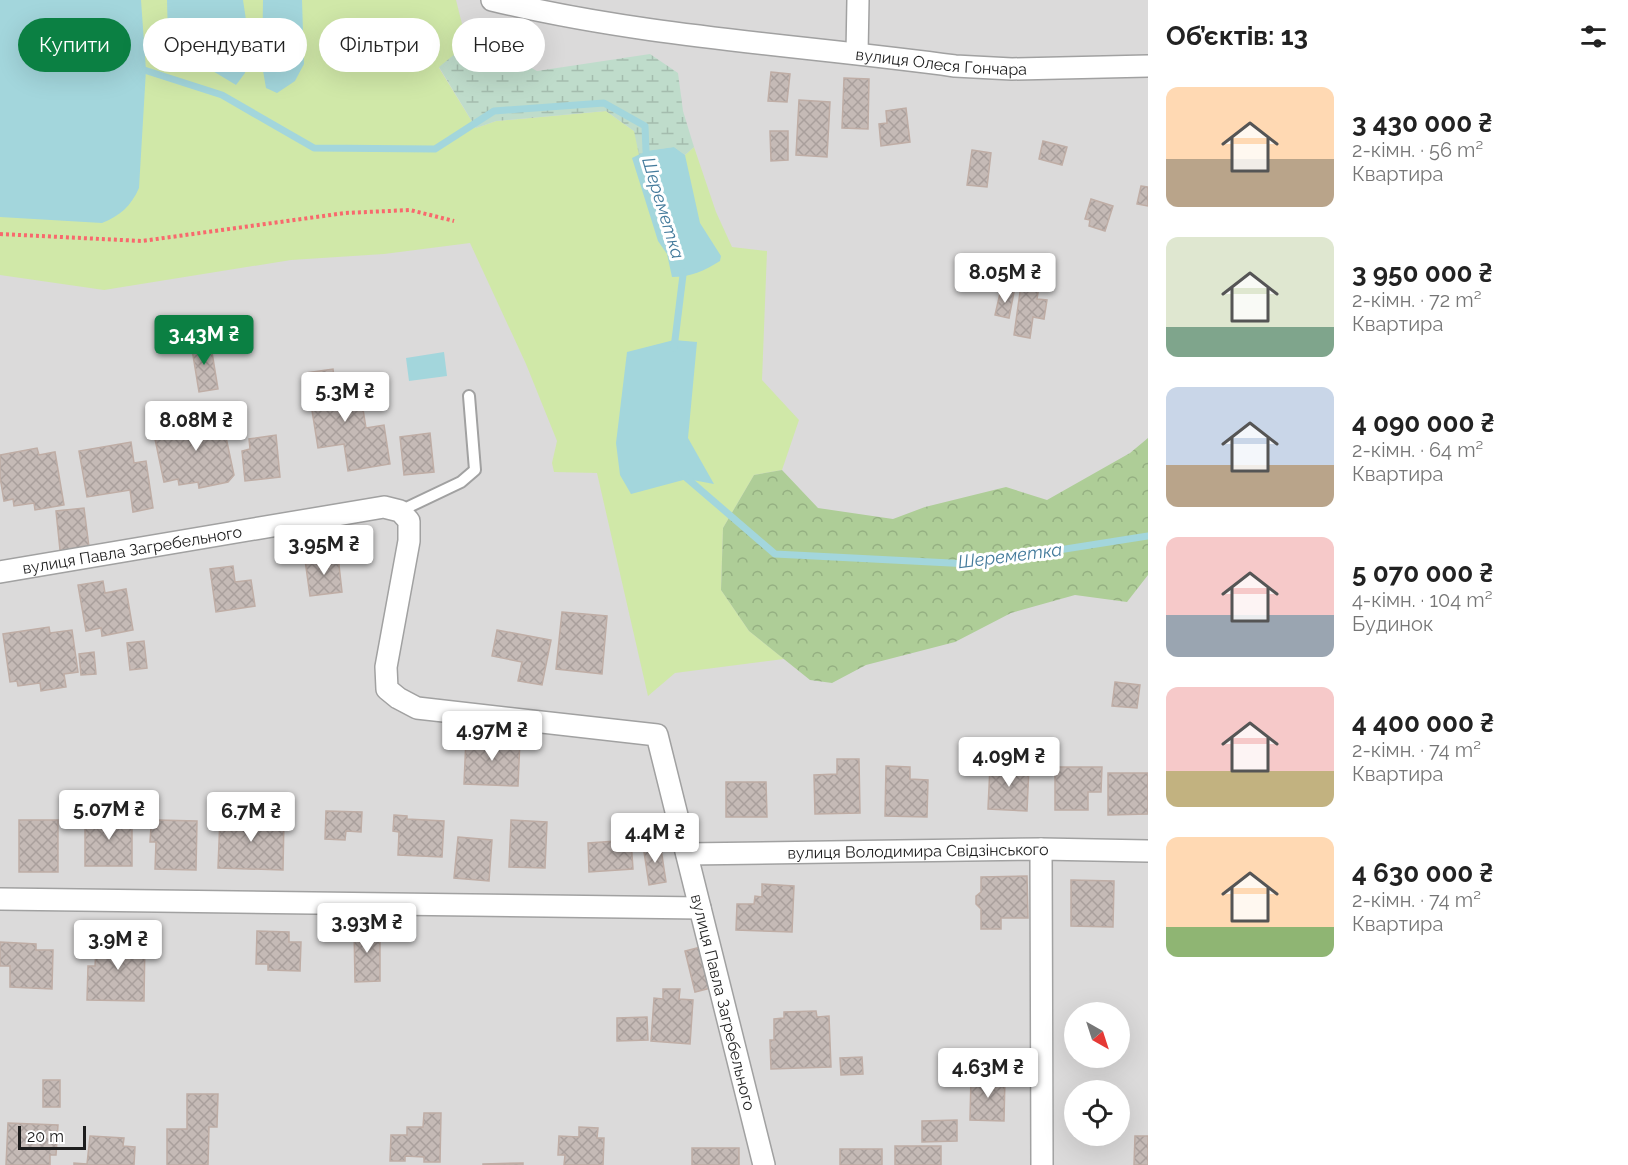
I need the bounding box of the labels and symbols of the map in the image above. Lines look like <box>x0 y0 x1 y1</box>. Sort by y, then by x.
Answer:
street label: вулиця Олеся Гончара <box>855 45 1027 79</box>
water label: Шереметка <box>638 155 689 261</box>
pin: 8.05M ₴ <box>950 253 1060 304</box>
pin: 3.43M ₴ <box>149 315 259 366</box>
pin: 5.3M ₴ <box>296 372 394 423</box>
pin: 8.08M ₴ <box>141 401 251 452</box>
street label: вулиця Павла Загребельного <box>21 522 243 578</box>
pin: 3.95M ₴ <box>269 525 379 576</box>
water label: Шереметка <box>957 539 1064 572</box>
pin: 4.97M ₴ <box>437 711 547 762</box>
pin: 4.09M ₴ <box>954 737 1064 788</box>
pin: 5.07M ₴ <box>54 790 164 841</box>
pin: 6.7M ₴ <box>202 792 300 843</box>
pin: 4.4M ₴ <box>606 813 704 864</box>
street label: вулиця Володимира Свідзінського <box>787 840 1049 863</box>
street label: вулиця Павла Загребельного <box>687 892 759 1112</box>
pin: 3.93M ₴ <box>312 903 422 954</box>
pin: 3.9M ₴ <box>69 920 167 971</box>
north arrow <box>1064 1002 1130 1068</box>
pin: 4.63M ₴ <box>933 1048 1043 1099</box>
scale bar <box>18 1123 86 1150</box>

